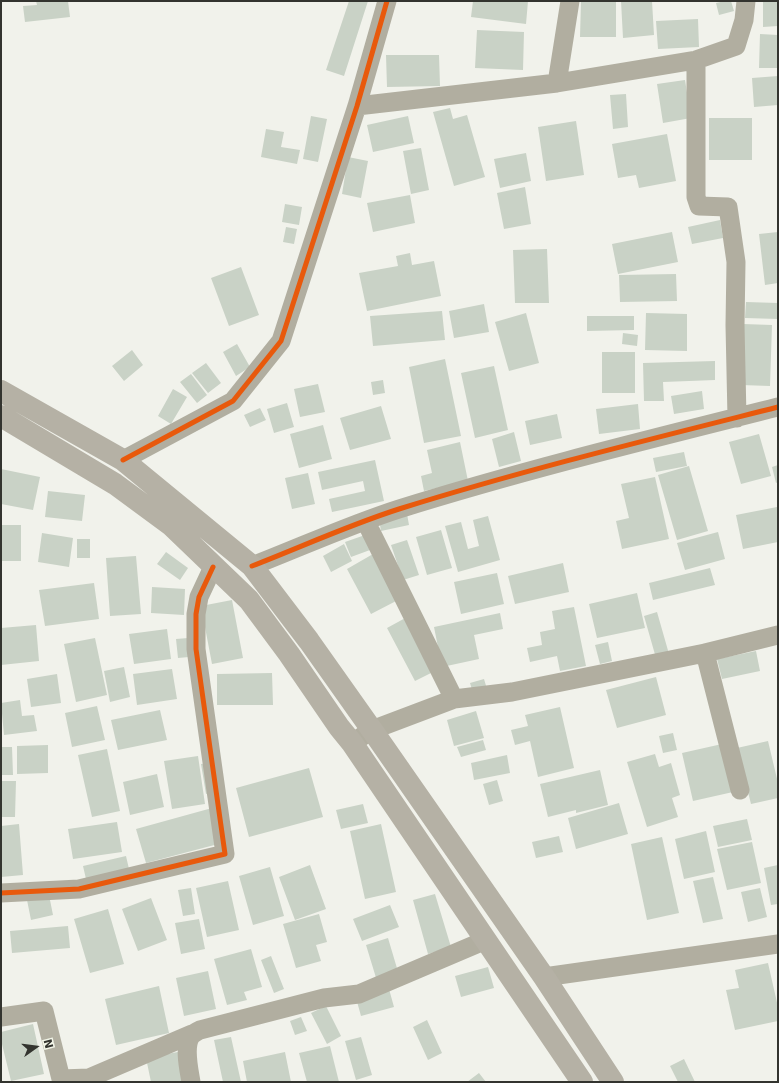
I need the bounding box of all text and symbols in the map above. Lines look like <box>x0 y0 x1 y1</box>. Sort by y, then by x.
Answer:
north arrow <box>16 1027 56 1067</box>
text: N <box>41 1038 56 1050</box>

